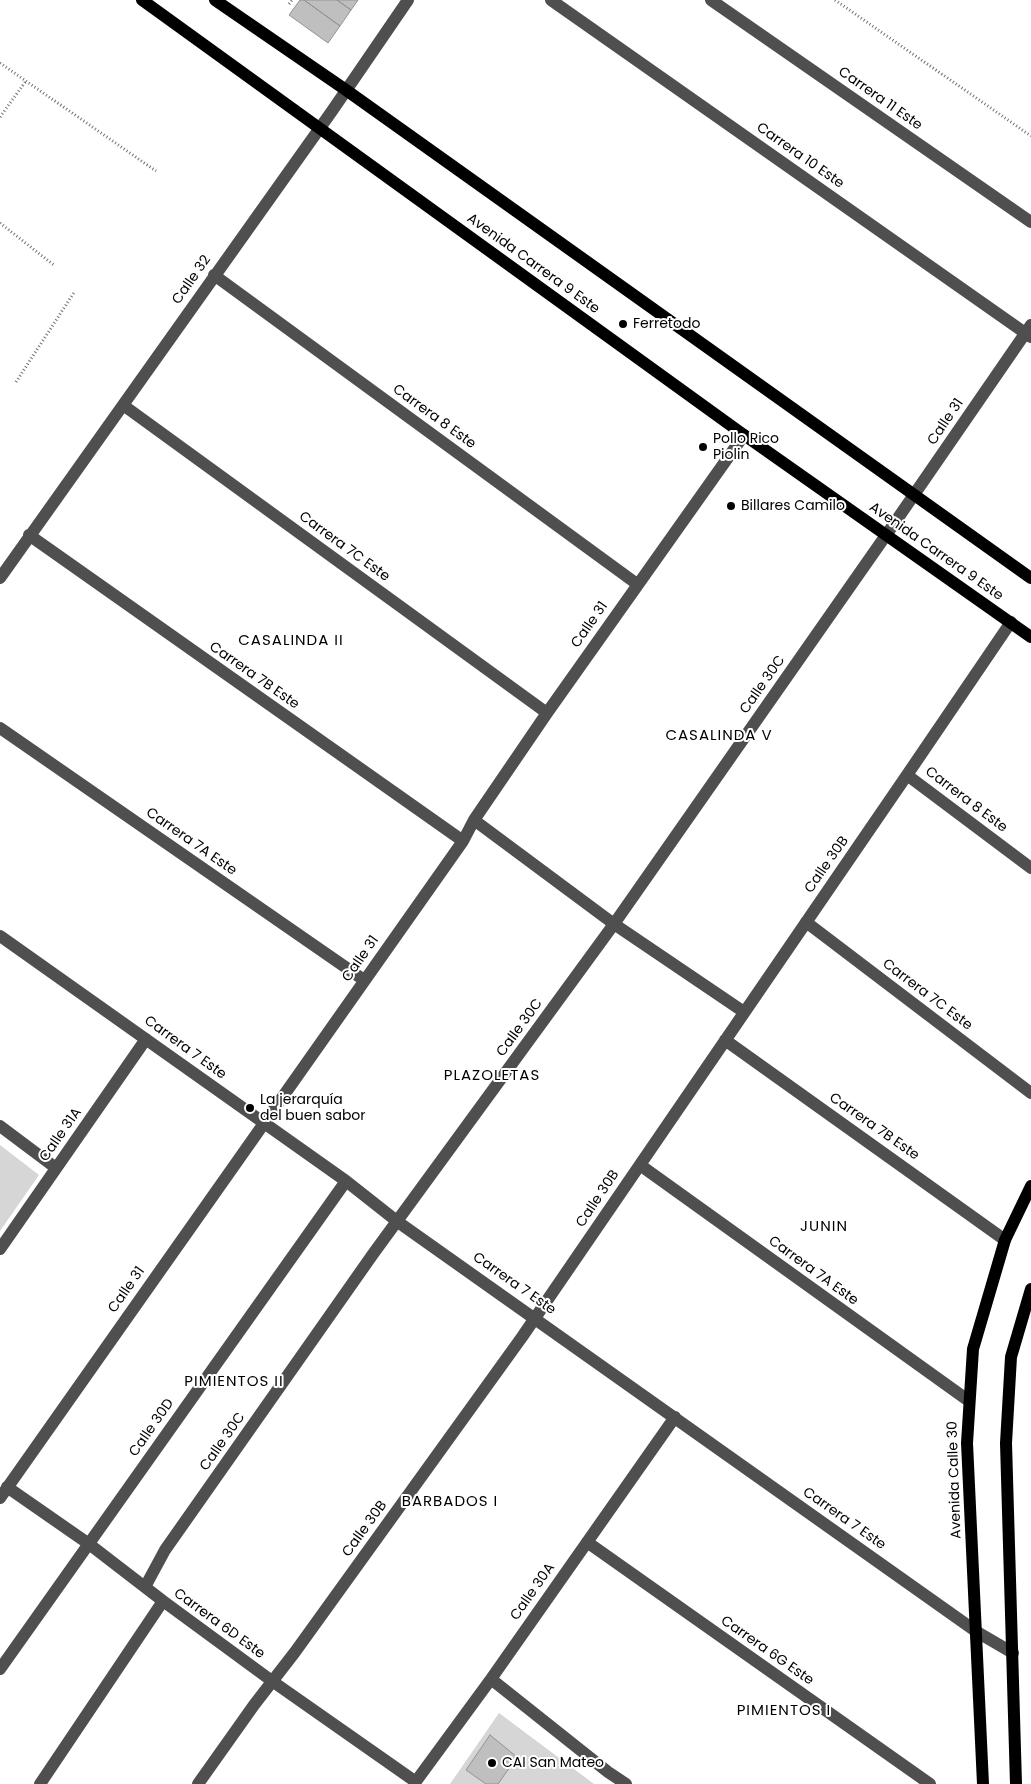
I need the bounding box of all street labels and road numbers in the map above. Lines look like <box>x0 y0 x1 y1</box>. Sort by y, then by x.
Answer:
street label: Carrera 11 Este <box>835 64 925 134</box>
street label: Carrera 10 Este <box>753 120 847 192</box>
street label: Avenida Carrera 9 Este <box>463 210 603 318</box>
street label: Calle 32 <box>169 252 215 308</box>
street label: Carrera 8 Este <box>389 381 479 453</box>
street label: Calle 31 <box>924 396 968 448</box>
street label: Avenida Carrera 9 Este <box>866 499 1006 605</box>
street label: Carrera 7C Este <box>295 508 393 586</box>
street label: Calle 31 <box>568 599 612 651</box>
street label: Carrera 7B Este <box>206 639 302 713</box>
street label: Calle 30C <box>737 653 789 717</box>
street label: Carrera 8 Este <box>922 764 1010 836</box>
street label: Carrera 7A Este <box>142 804 240 880</box>
street label: Calle 30B <box>801 833 853 897</box>
street label: Calle 31 <box>339 933 383 985</box>
street label: Carrera 7C Este <box>879 956 975 1034</box>
street label: Calle 30C <box>493 996 547 1060</box>
street label: Carrera 7 Este <box>141 1013 229 1083</box>
street label: Carrera 7B Este <box>826 1090 922 1164</box>
street label: Calle 31A <box>36 1105 86 1165</box>
street label: Calle 30B <box>573 1167 623 1231</box>
street label: Carrera 7A Este <box>765 1233 861 1309</box>
street label: Carrera 7 Este <box>469 1249 559 1319</box>
street label: Calle 31 <box>105 1264 149 1316</box>
street label: Calle 30D <box>126 1396 178 1460</box>
street label: Calle 30C <box>197 1410 249 1474</box>
street label: Avenida Calle 30 <box>945 1421 965 1539</box>
street label: Carrera 7 Este <box>799 1484 889 1554</box>
street label: Calle 30B <box>339 1498 391 1560</box>
street label: Calle 30A <box>507 1560 559 1624</box>
street label: Carrera 6D Este <box>170 1585 268 1663</box>
street label: Carrera 6G Este <box>717 1613 817 1689</box>

